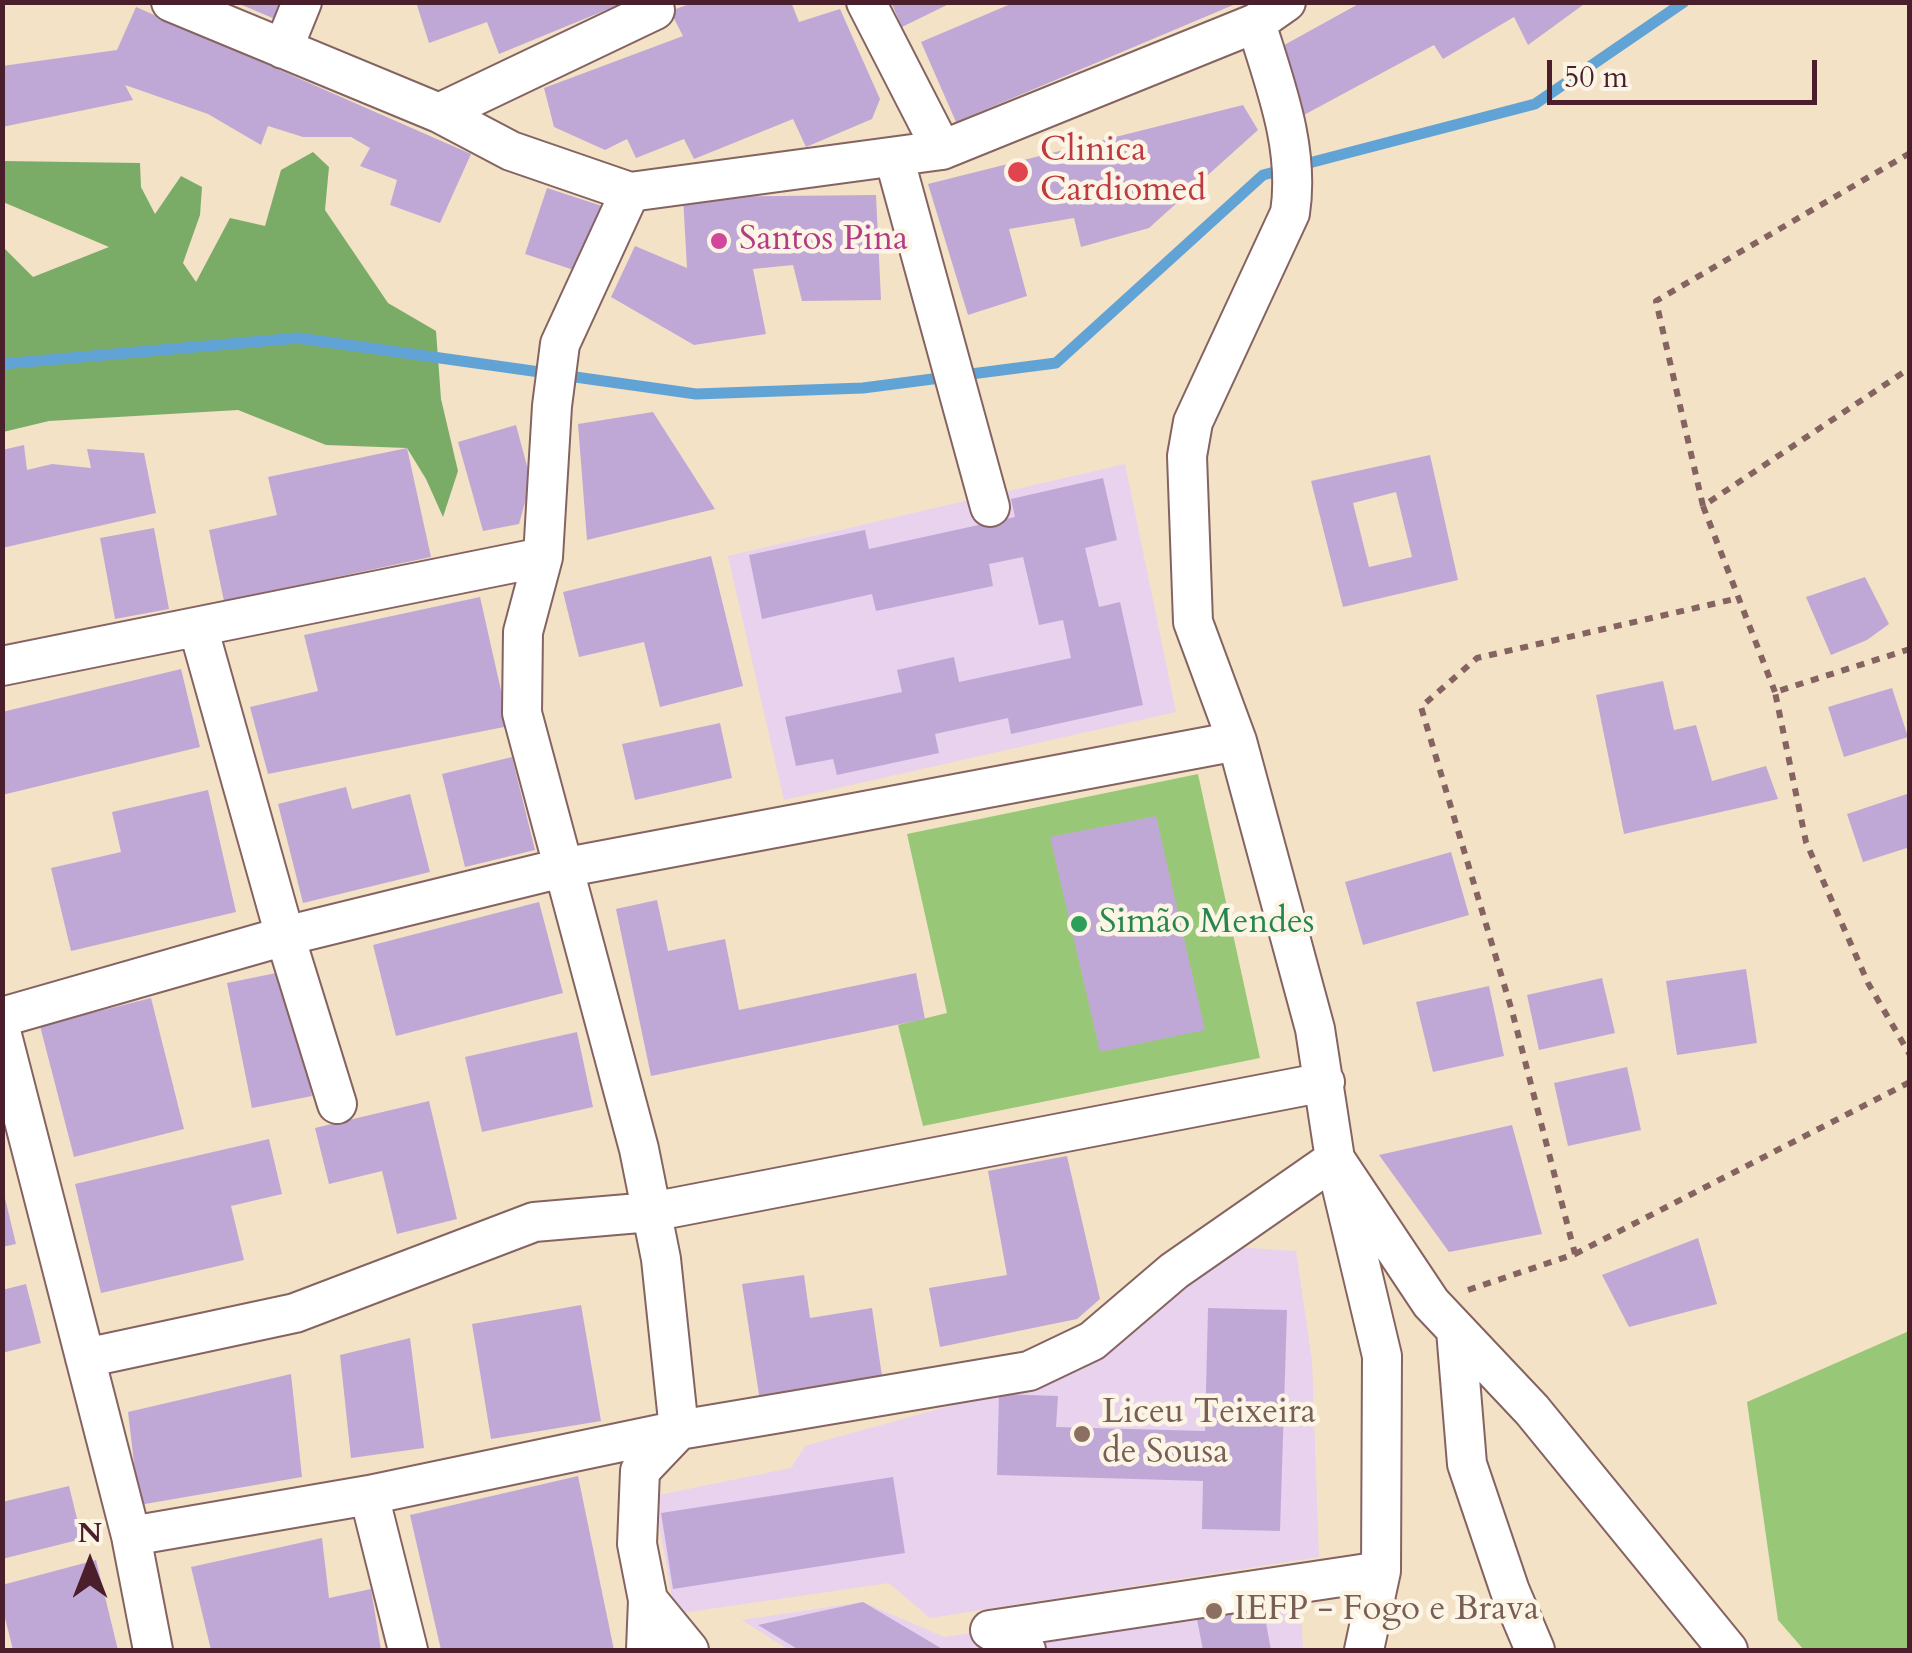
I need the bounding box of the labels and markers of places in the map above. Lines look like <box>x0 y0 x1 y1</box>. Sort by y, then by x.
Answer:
place label: Clinica Cardiomed <box>1040 131 1206 213</box>
marker: Clinica Cardiomed <box>1005 159 1031 185</box>
place label: Santos Pina <box>739 220 908 262</box>
marker: Santos Pina <box>708 230 730 252</box>
place label: Simão Mendes <box>1099 903 1315 945</box>
marker: Simão Mendes <box>1068 913 1090 935</box>
place label: Liceu Teixeira de Sousa <box>1102 1393 1316 1475</box>
marker: Liceu Teixeira de Sousa <box>1071 1423 1093 1445</box>
place label: IEFP - Fogo e Brava <box>1234 1590 1539 1632</box>
marker: IEFP - Fogo e Brava <box>1203 1600 1225 1622</box>

